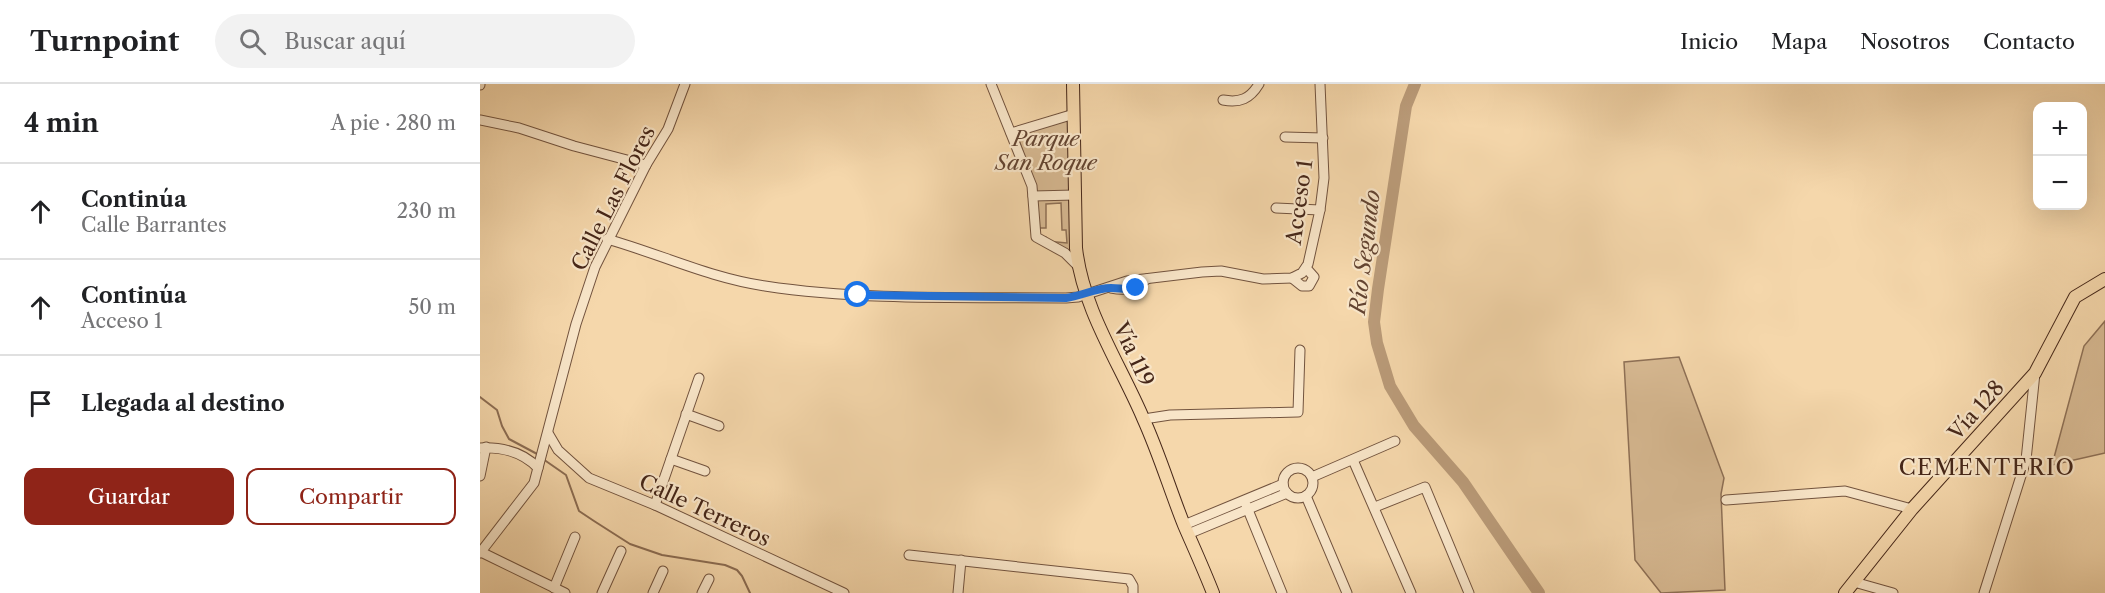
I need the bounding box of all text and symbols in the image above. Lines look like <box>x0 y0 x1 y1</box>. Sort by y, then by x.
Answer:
search box <box>215 14 635 68</box>
text: Turnpoint <box>30 24 179 58</box>
icon: search <box>236 25 269 58</box>
text: Buscar aquí <box>284 28 406 55</box>
text: Inicio <box>1680 29 1738 54</box>
text: Mapa <box>1771 29 1827 54</box>
text: Nosotros <box>1860 29 1950 54</box>
text: Contacto <box>1983 29 2075 54</box>
map controls <box>2033 102 2087 210</box>
button: + <box>2033 102 2087 156</box>
text: 4 min <box>24 107 99 139</box>
text: A pie · 280 m <box>331 111 456 135</box>
street label: Calle Las Flores <box>566 122 660 274</box>
park label: Parque San Roque <box>993 126 1098 175</box>
button: − <box>2033 156 2087 210</box>
street label: Acceso 1 <box>1281 158 1317 247</box>
text: Continúa <box>81 186 187 213</box>
water label: Río Segundo <box>1344 188 1386 318</box>
icon: ahead <box>24 195 57 228</box>
text: 230 m <box>397 199 456 223</box>
text: Calle Barrantes <box>81 213 227 237</box>
route end <box>1122 274 1148 300</box>
route start <box>844 281 870 307</box>
text: Continúa <box>81 282 187 309</box>
icon: ahead <box>24 291 57 324</box>
text: 50 m <box>409 295 456 319</box>
text: Acceso 1 <box>81 309 162 333</box>
street label: Vía 119 <box>1108 317 1160 390</box>
street label: Vía 128 <box>1942 375 2009 446</box>
icon: arrive <box>24 387 57 420</box>
text: Llegada al destino <box>81 390 285 417</box>
district label: CEMENTERIO <box>1899 454 2075 481</box>
button: Guardar <box>24 468 234 525</box>
button: Compartir <box>246 468 456 525</box>
street label: Calle Terreros <box>635 469 775 551</box>

